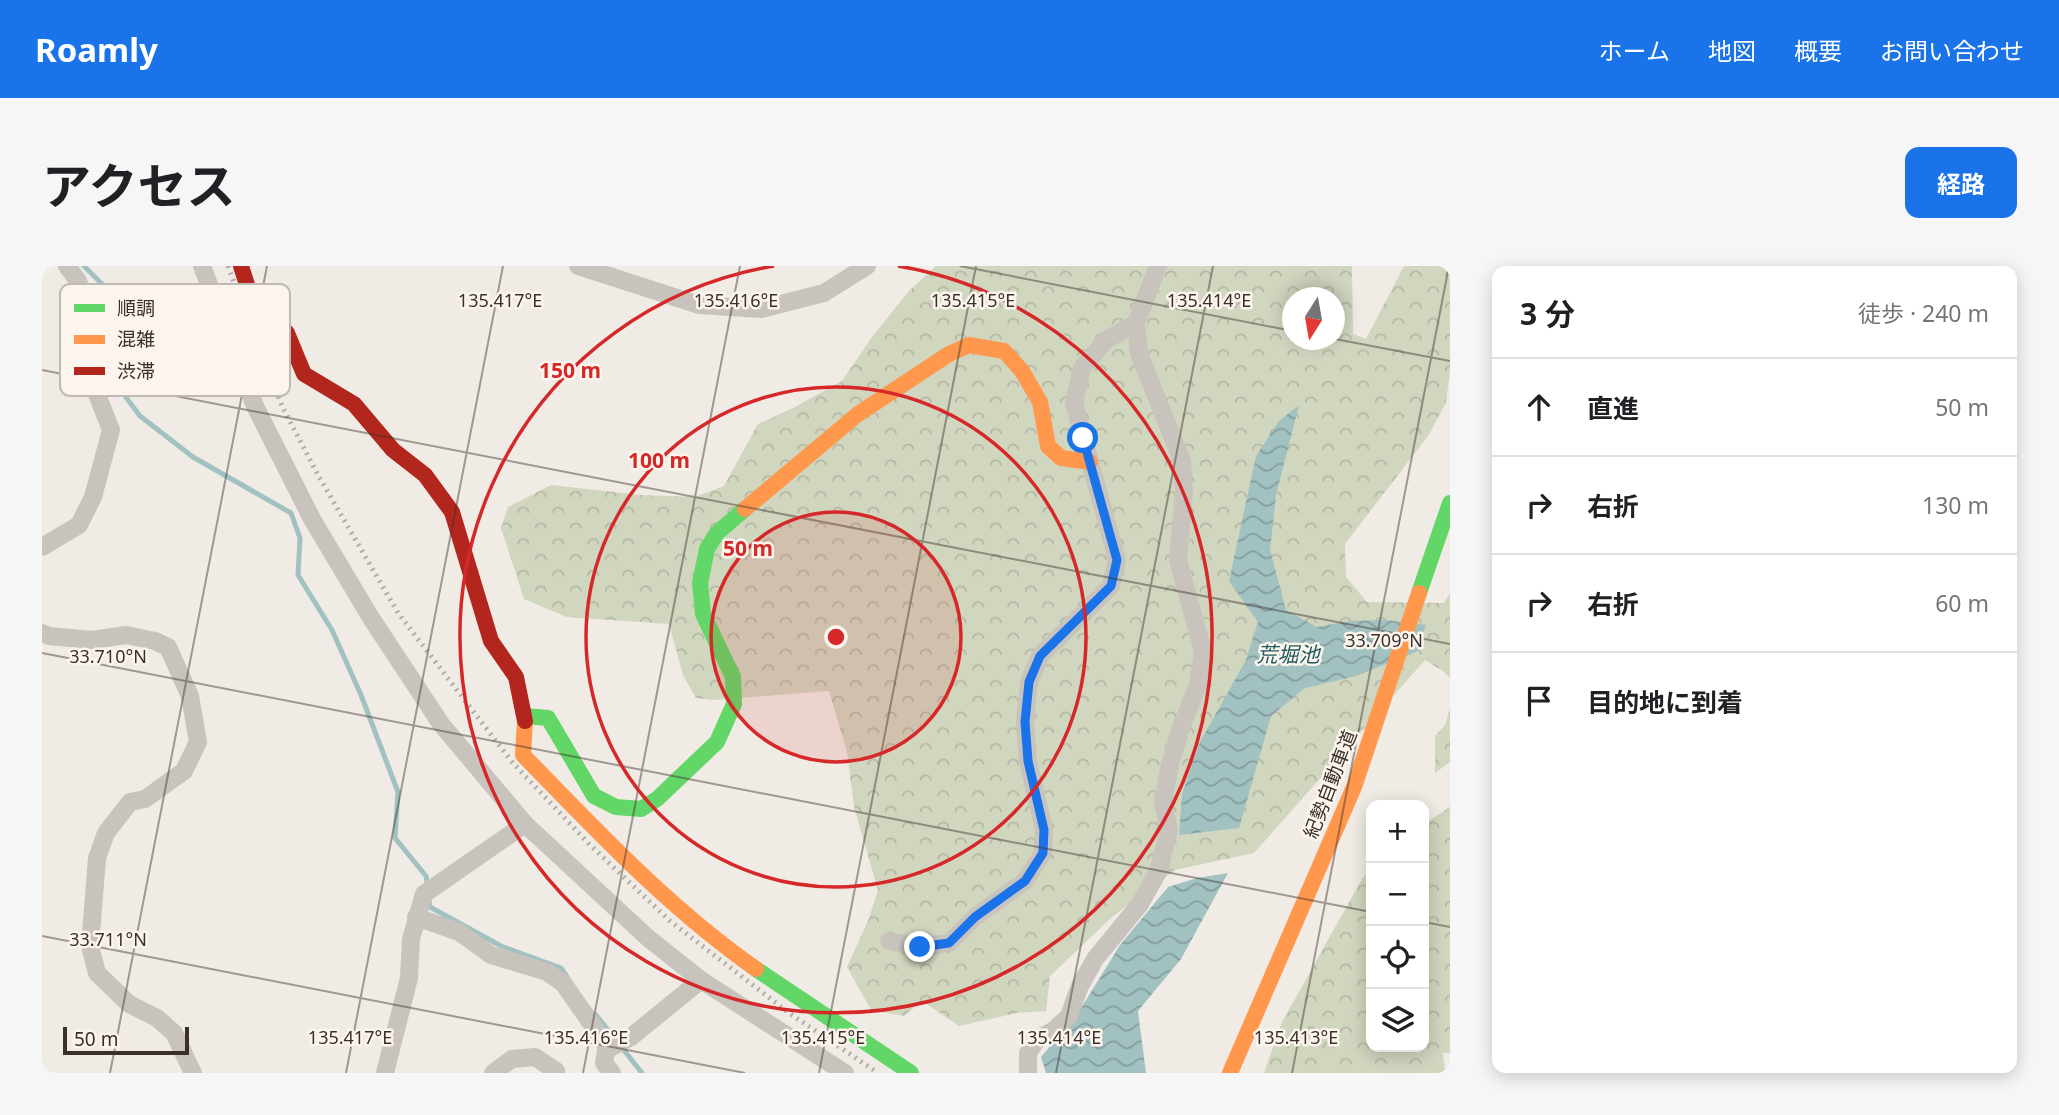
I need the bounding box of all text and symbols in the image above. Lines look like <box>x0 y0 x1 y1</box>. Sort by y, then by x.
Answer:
text: Roamly <box>35 27 158 72</box>
text: ホーム <box>1599 34 1670 67</box>
text: 地図 <box>1708 34 1756 67</box>
text: 概要 <box>1794 34 1842 67</box>
text: お問い合わせ <box>1880 34 2024 67</box>
button: 経路 <box>1905 147 2017 218</box>
text: アクセス <box>42 152 236 218</box>
legend <box>60 284 290 396</box>
north arrow <box>1282 287 1345 350</box>
text: 135.417°E <box>458 288 542 312</box>
text: 135.416°E <box>694 288 778 312</box>
text: 135.415°E <box>931 288 1015 312</box>
text: 135.414°E <box>1167 288 1251 312</box>
text: 3 分 <box>1520 293 1575 334</box>
text: 順調 <box>117 295 155 321</box>
text: 徒歩 · 240 m <box>1858 297 1989 329</box>
text: 混雑 <box>117 326 155 352</box>
text: 150 m <box>539 356 601 384</box>
text: 渋滞 <box>117 358 155 384</box>
icon: ahead <box>1520 388 1558 426</box>
text: 直進 <box>1587 390 1639 426</box>
text: 50 m <box>1935 391 1989 423</box>
route start <box>1067 422 1098 453</box>
text: 100 m <box>628 446 690 474</box>
icon: right <box>1520 486 1558 524</box>
text: 右折 <box>1587 488 1639 524</box>
text: 130 m <box>1922 489 1989 521</box>
text: 50 m <box>723 534 773 562</box>
icon: right <box>1520 584 1558 622</box>
text: 右折 <box>1587 586 1639 622</box>
text: 60 m <box>1935 587 1989 619</box>
centre of rings <box>824 625 848 649</box>
text: 33.709°N <box>1345 628 1423 652</box>
water label: 荒堀池 <box>1257 640 1321 668</box>
text: 33.710°N <box>69 644 147 668</box>
icon: arrive <box>1520 682 1558 720</box>
text: 目的地に到着 <box>1587 684 1743 720</box>
street label: 紀勢自動車道 <box>1297 726 1363 842</box>
map controls <box>1366 800 1429 1052</box>
button: + <box>1366 800 1429 863</box>
button: − <box>1366 863 1429 926</box>
button: locate <box>1366 926 1429 989</box>
text: 33.711°N <box>69 927 147 951</box>
route end <box>904 931 935 962</box>
button: layers <box>1366 989 1429 1052</box>
scale bar <box>63 1024 189 1056</box>
text: 135.417°E <box>308 1025 392 1049</box>
text: 135.416°E <box>544 1025 628 1049</box>
text: 135.415°E <box>781 1025 865 1049</box>
text: 135.414°E <box>1017 1025 1101 1049</box>
text: 135.413°E <box>1254 1025 1338 1049</box>
text: 50 m <box>74 1026 118 1052</box>

